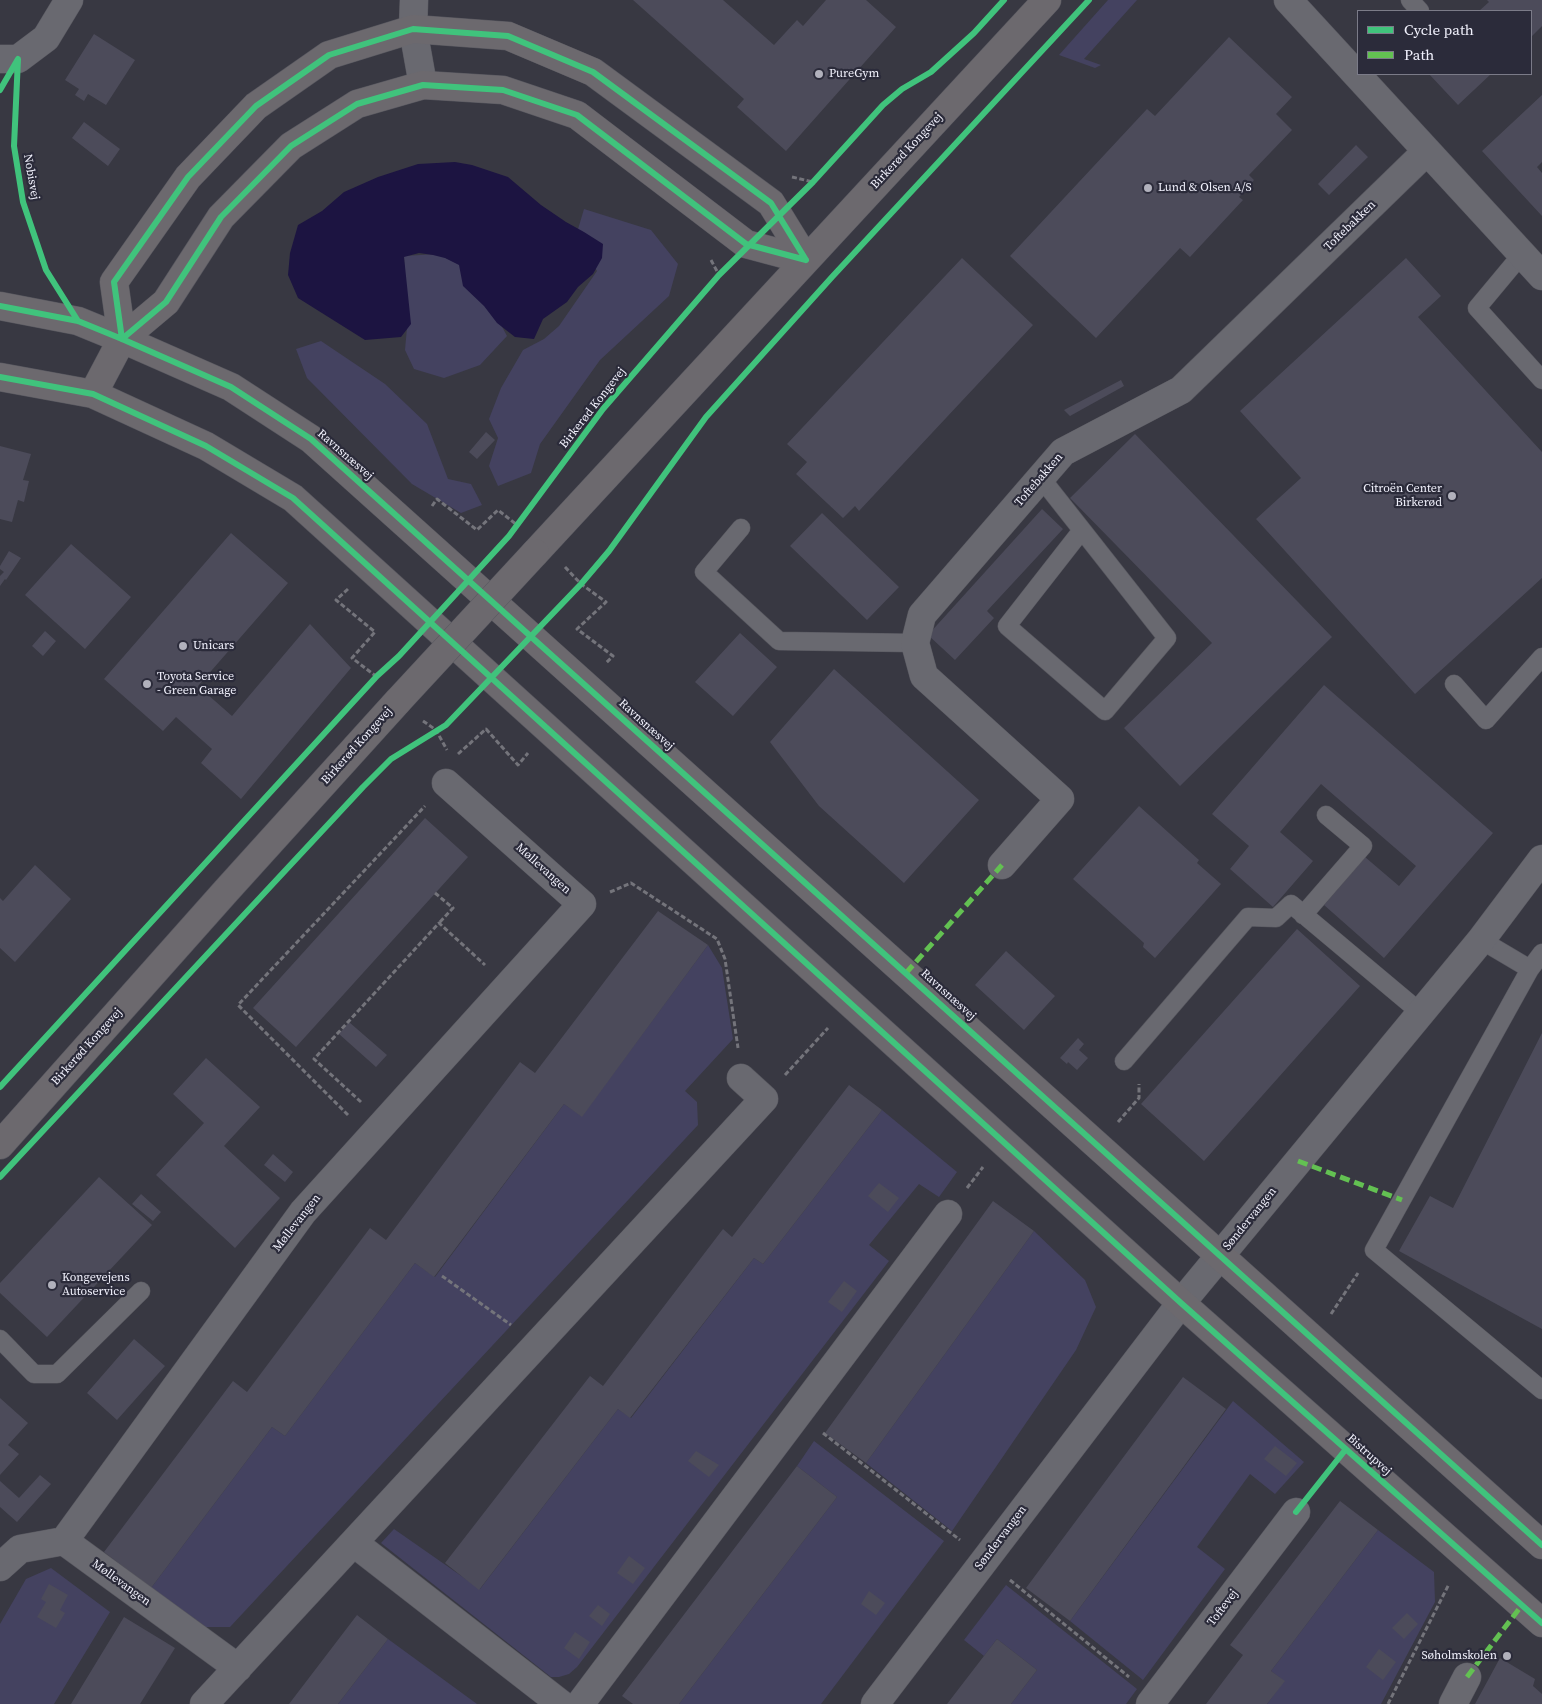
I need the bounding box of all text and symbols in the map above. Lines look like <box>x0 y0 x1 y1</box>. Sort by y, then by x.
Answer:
legend <box>1357 10 1532 75</box>
text: Cycle path <box>1404 19 1474 40</box>
text: Path <box>1404 44 1434 65</box>
place label: PureGym <box>829 67 879 81</box>
marker: PureGym <box>813 68 825 80</box>
street label: Birkerød Kongevej <box>868 110 946 192</box>
street label: Nobisvej <box>20 153 42 201</box>
place label: Lund & Olsen A/S <box>1158 181 1252 195</box>
marker: Lund & Olsen A/S <box>1142 182 1154 194</box>
street label: Toftebakken <box>1321 198 1379 254</box>
street label: Birkerød Kongevej <box>557 365 629 451</box>
street label: Ravnsnæsvej <box>314 427 376 483</box>
street label: Toftebakken <box>1012 450 1066 510</box>
place label: Citroën Center Birkerød <box>1363 482 1442 510</box>
marker: Citroën Center Birkerød <box>1446 490 1458 502</box>
place label: Unicars <box>193 639 234 653</box>
marker: Unicars <box>177 640 189 652</box>
place label: Toyota Service - Green Garage <box>157 670 236 698</box>
marker: Toyota Service - Green Garage <box>141 678 153 690</box>
street label: Ravnsnæsvej <box>615 696 677 754</box>
street label: Birkerød Kongevej <box>319 705 395 787</box>
street label: Møllevangen <box>513 841 573 897</box>
street label: Ravnsnæsvej <box>917 966 979 1024</box>
street label: Birkerød Kongevej <box>49 1006 125 1088</box>
street label: Søndervangen <box>1220 1185 1280 1253</box>
street label: Møllevangen <box>270 1191 324 1255</box>
place label: Kongevejens Autoservice <box>62 1271 130 1299</box>
marker: Kongevejens Autoservice <box>46 1279 58 1291</box>
street label: Bistrupvej <box>1344 1431 1394 1479</box>
street label: Søndervangen <box>972 1503 1030 1573</box>
street label: Møllevangen <box>89 1557 153 1609</box>
street label: Toftevej <box>1205 1587 1241 1629</box>
place label: Søholmskolen <box>1421 1649 1497 1663</box>
marker: Søholmskolen <box>1501 1650 1513 1662</box>

